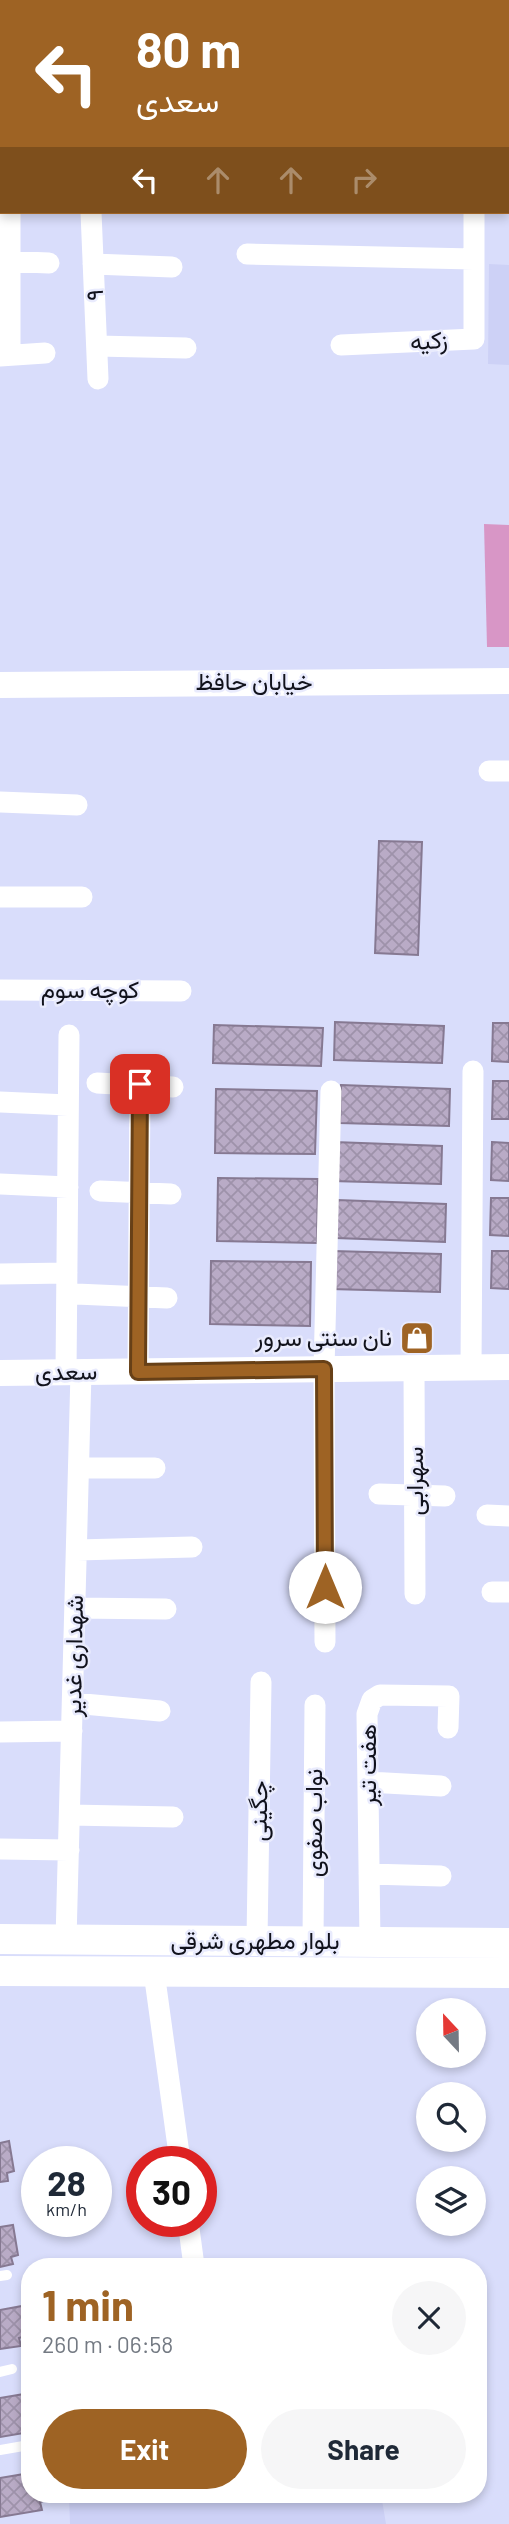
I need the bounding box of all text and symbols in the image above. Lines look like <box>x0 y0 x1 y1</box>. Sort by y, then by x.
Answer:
text: 80 m <box>136 19 241 78</box>
icon: left <box>21 28 112 119</box>
text: سعدی <box>136 80 219 118</box>
icon: left <box>126 161 164 199</box>
icon: ahead <box>199 161 237 199</box>
icon: ahead <box>272 161 310 199</box>
icon: right <box>345 161 383 199</box>
street label: ۹ <box>79 289 108 301</box>
street label: زکیه <box>409 324 449 357</box>
street label: خیابان حافظ <box>195 666 313 696</box>
street label: کوچه سوم <box>41 974 139 1006</box>
pin <box>110 1054 170 1114</box>
icon: arrive <box>121 1065 159 1103</box>
shop icon: نان سنتی سرور <box>398 1319 436 1357</box>
place label: نان سنتی سرور <box>254 1322 392 1353</box>
street label: سعدی <box>35 1355 97 1387</box>
street label: سهرابی <box>399 1447 430 1515</box>
position arrow <box>288 1550 362 1624</box>
street label: شهداری غدیر <box>57 1595 90 1718</box>
street label: هفت تیر <box>352 1724 383 1807</box>
street label: نواب صفوی <box>298 1769 329 1877</box>
street label: چگینی <box>242 1780 276 1842</box>
street label: بلوار مطهری شرقی <box>170 1925 340 1956</box>
north arrow <box>416 1998 486 2068</box>
map controls <box>416 1998 486 2236</box>
button: search <box>416 2082 486 2152</box>
speed limit sign: 30 <box>126 2146 217 2237</box>
text: 28 <box>47 2161 86 2203</box>
button: layers <box>416 2166 486 2236</box>
text: km/h <box>46 2198 87 2220</box>
text: 1 min <box>42 2279 134 2329</box>
button: close <box>392 2281 466 2355</box>
text: 260 m · 06:58 <box>42 2330 173 2358</box>
button: Exit <box>42 2409 247 2489</box>
button: Share <box>261 2409 466 2489</box>

